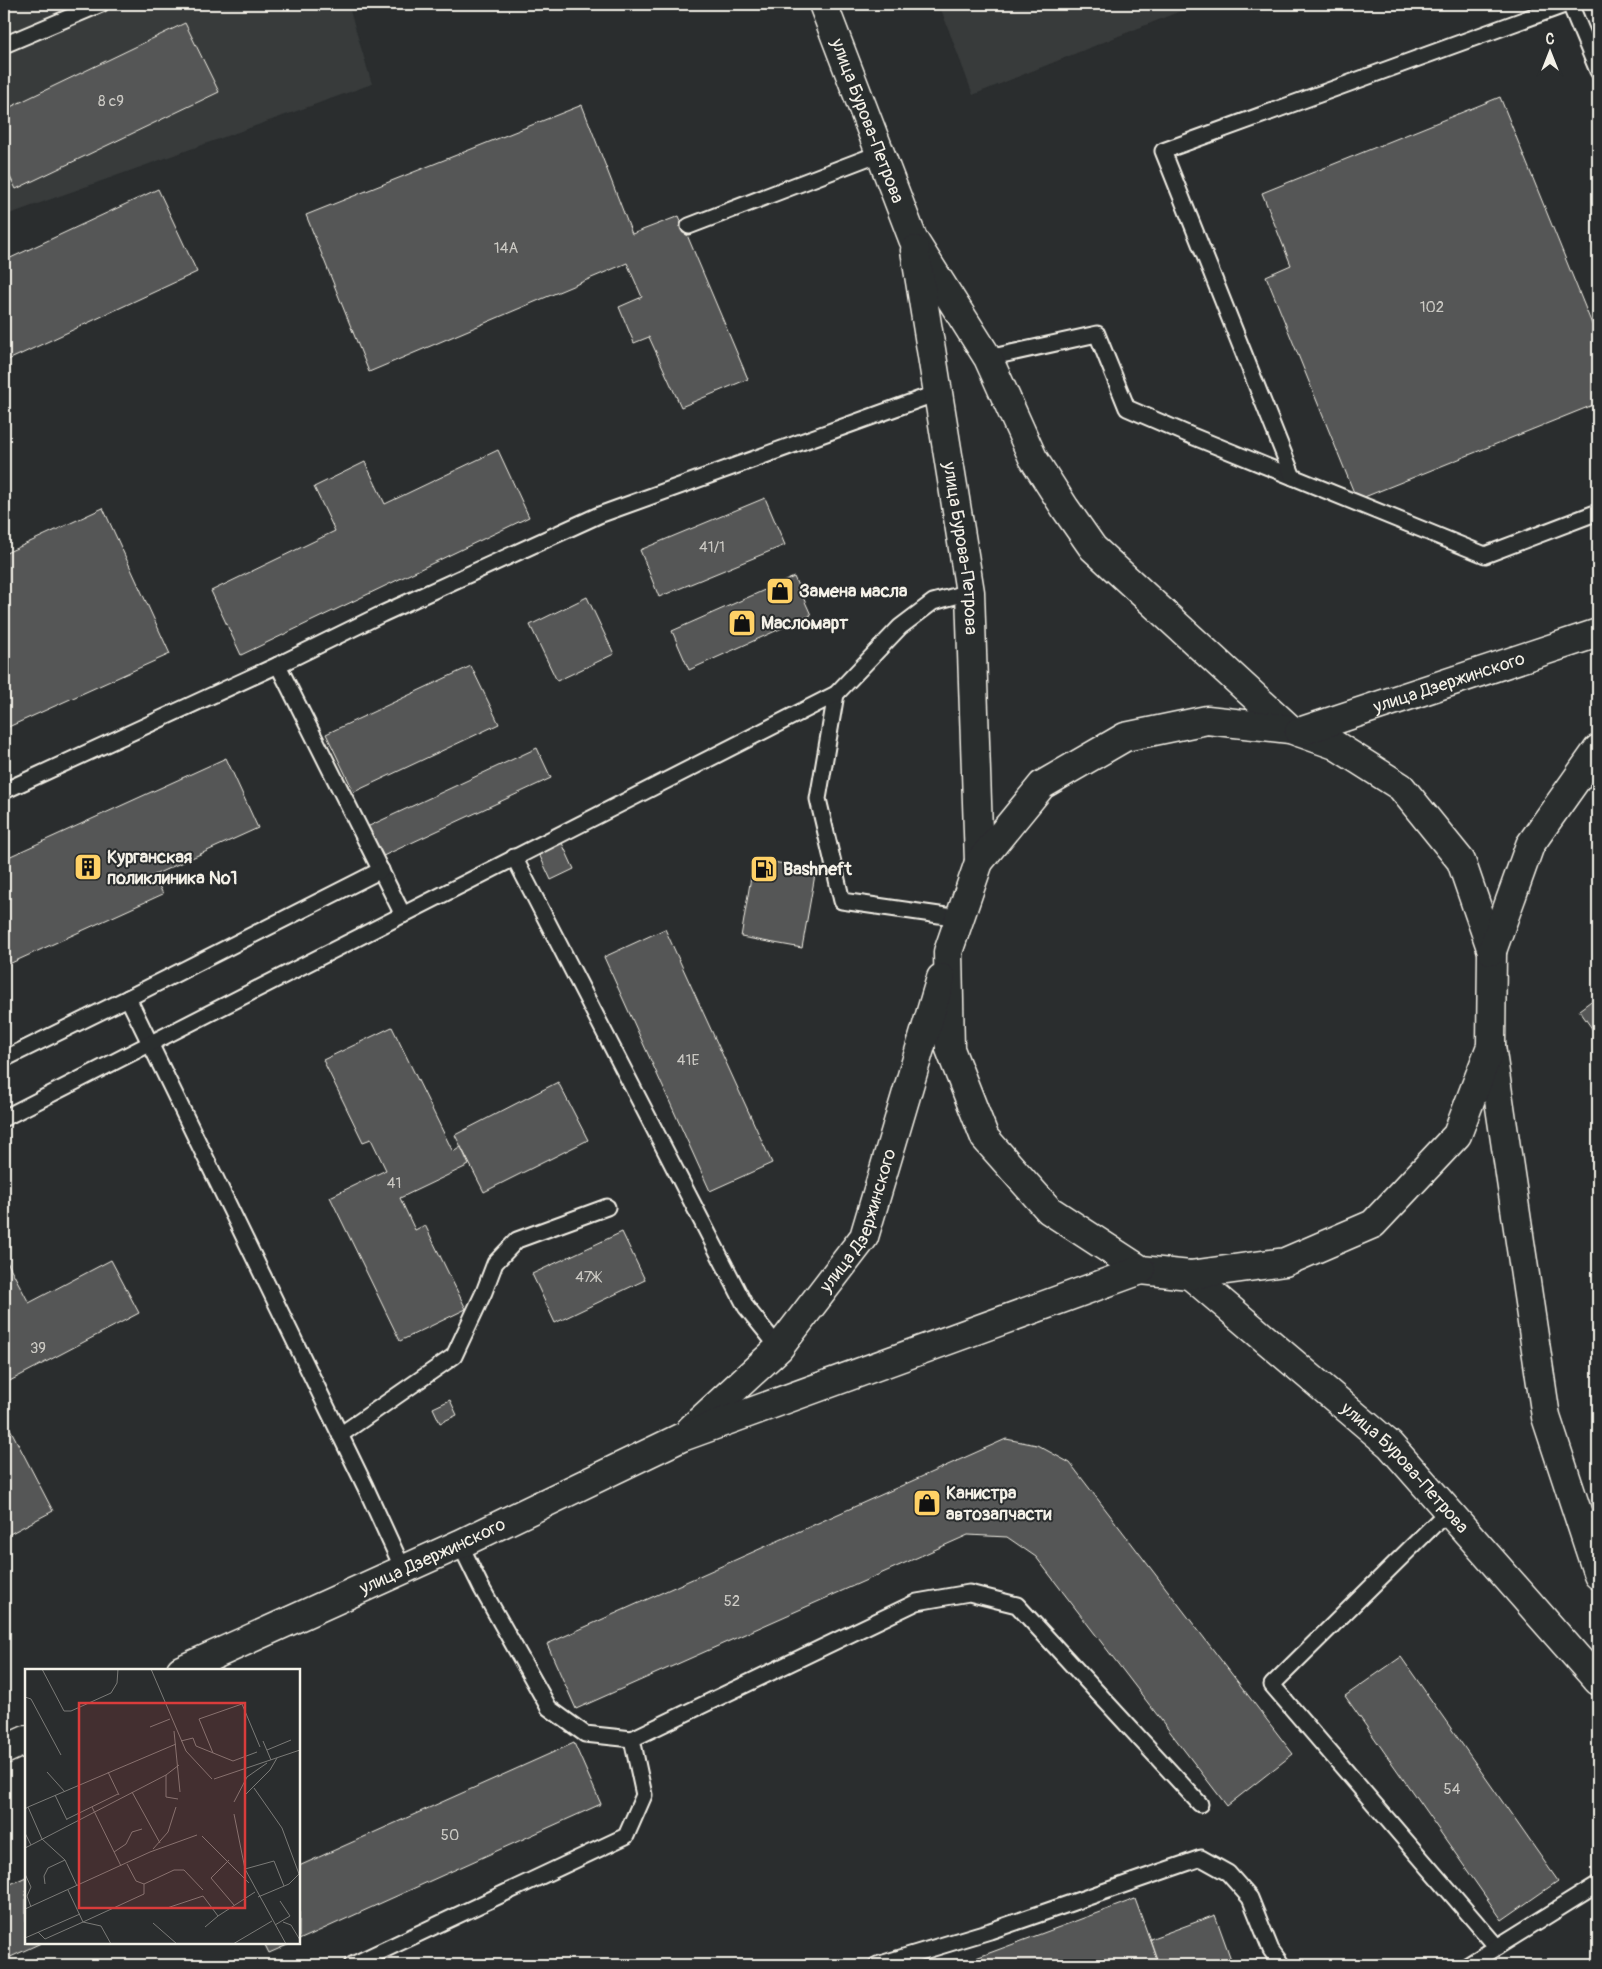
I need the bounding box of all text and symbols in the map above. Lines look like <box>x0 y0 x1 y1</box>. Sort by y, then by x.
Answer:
north arrow <box>1524 28 1574 78</box>
text: С <box>1546 31 1555 48</box>
street label: улица Бурова-Петрова <box>825 34 909 206</box>
house number: 8 с9 <box>98 92 124 111</box>
house number: 14А <box>494 239 518 258</box>
house number: 102 <box>1420 298 1444 317</box>
street label: улица Бурова-Петрова <box>937 459 982 635</box>
house number: 41/1 <box>699 538 725 557</box>
shop icon: Замена масла <box>765 576 795 606</box>
place label: Замена масла <box>799 580 908 603</box>
shop icon: Масломарт <box>727 608 757 638</box>
place label: Масломарт <box>761 612 849 635</box>
street label: улица Дзержинского <box>1370 647 1528 719</box>
place label: Курганская поликлиника №1 <box>107 846 238 890</box>
building icon: Курганская поликлиника №1 <box>73 852 103 882</box>
fuel station icon: Bashneft <box>749 854 779 884</box>
place label: Bashneft <box>783 858 852 881</box>
house number: 41Е <box>677 1051 699 1070</box>
street label: улица Дзержинского <box>814 1146 902 1298</box>
house number: 41 <box>387 1174 401 1193</box>
house number: 47Ж <box>575 1268 603 1287</box>
house number: 39 <box>30 1339 46 1358</box>
street label: улица Бурова-Петрова <box>1335 1397 1473 1538</box>
place label: Канистра автозапчасти <box>946 1482 1051 1526</box>
shop icon: Канистра автозапчасти <box>912 1488 942 1518</box>
street label: улица Дзержинского <box>355 1513 510 1600</box>
house number: 52 <box>724 1592 740 1611</box>
inset map <box>25 1669 300 1944</box>
house number: 54 <box>1444 1780 1461 1799</box>
house number: 50 <box>441 1826 459 1845</box>

